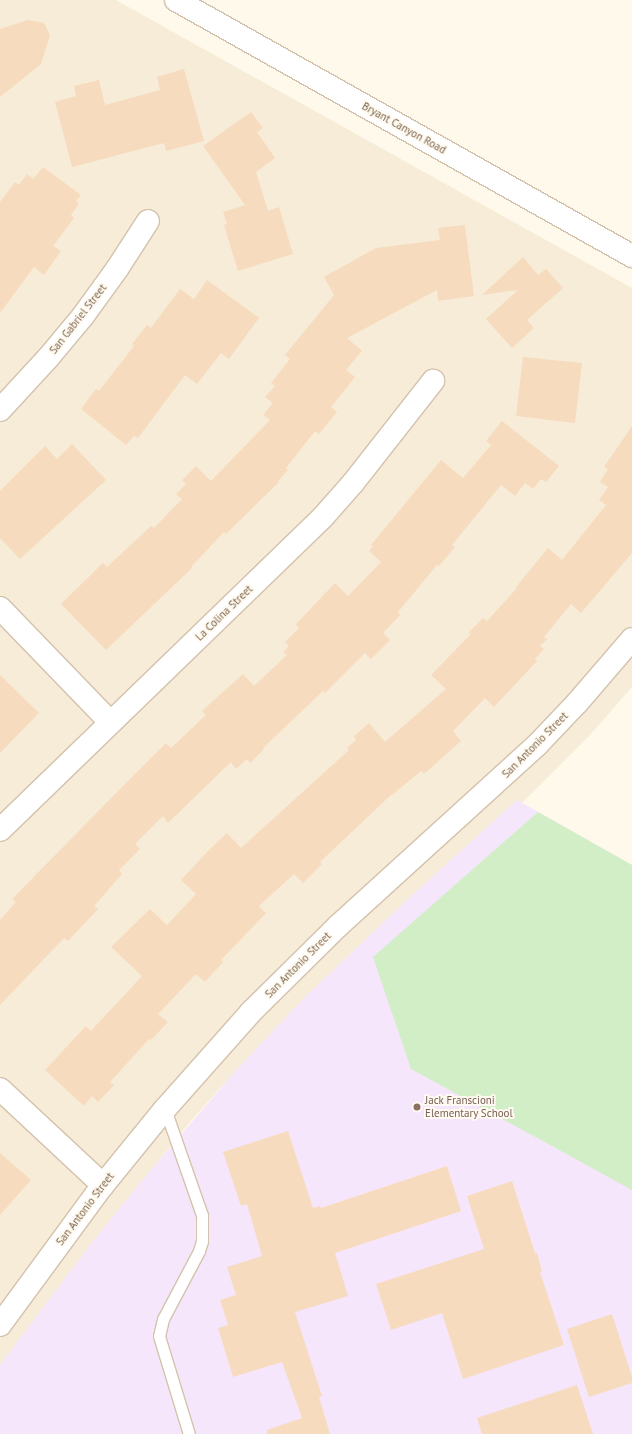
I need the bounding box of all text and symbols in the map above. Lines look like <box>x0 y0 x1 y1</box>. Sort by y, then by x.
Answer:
street label: Bryant Canyon Road <box>360 99 448 157</box>
street label: San Gabriel Street <box>47 281 109 357</box>
street label: La Colina Street <box>193 582 255 644</box>
street label: San Antonio Street <box>499 709 571 781</box>
street label: San Antonio Street <box>262 929 334 1001</box>
place label: Jack Franscioni Elementary School <box>425 1094 513 1120</box>
marker: Jack Franscioni Elementary School <box>412 1102 422 1112</box>
street label: San Antonio Street <box>53 1170 117 1248</box>

